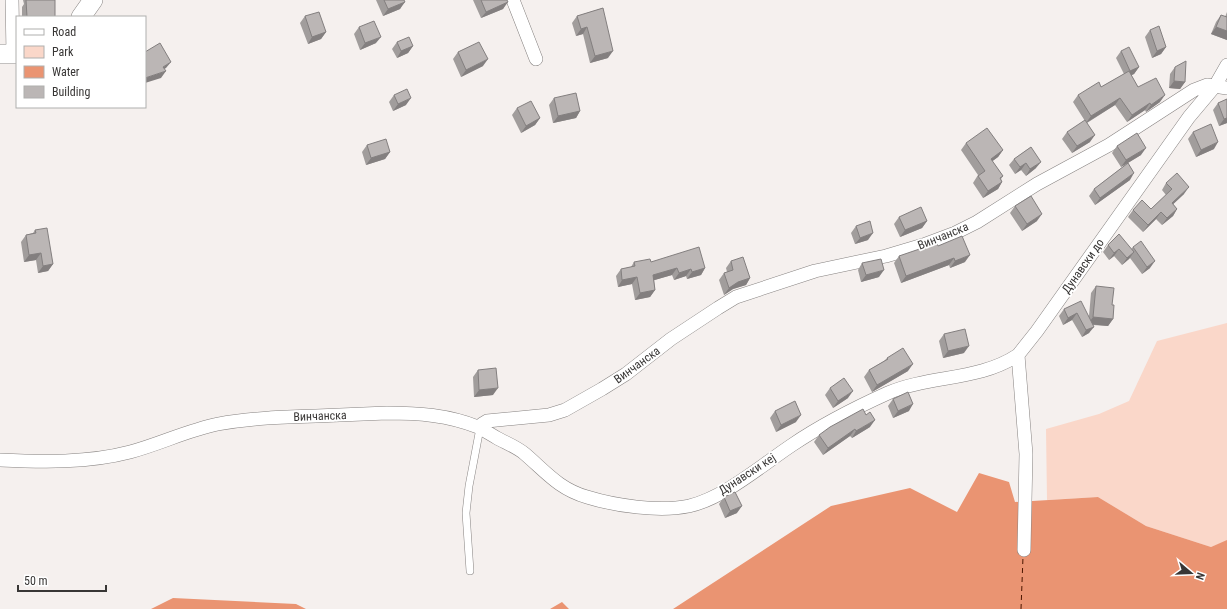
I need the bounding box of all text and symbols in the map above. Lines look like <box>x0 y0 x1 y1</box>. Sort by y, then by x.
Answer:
legend <box>16 16 146 108</box>
text: Road <box>52 25 76 39</box>
text: Park <box>52 45 74 59</box>
text: Water <box>52 65 80 79</box>
text: Building <box>52 85 90 99</box>
street label: Винчанска <box>916 219 971 252</box>
street label: Дунавски до <box>1059 236 1107 296</box>
street label: Винчанска <box>611 343 663 386</box>
street label: Винчанска <box>293 408 347 424</box>
street label: Дунавски кеј <box>716 450 778 498</box>
north arrow <box>1171 553 1211 593</box>
scale bar <box>18 567 106 593</box>
text: N <box>1193 571 1207 582</box>
text: 50 m <box>24 574 48 588</box>

